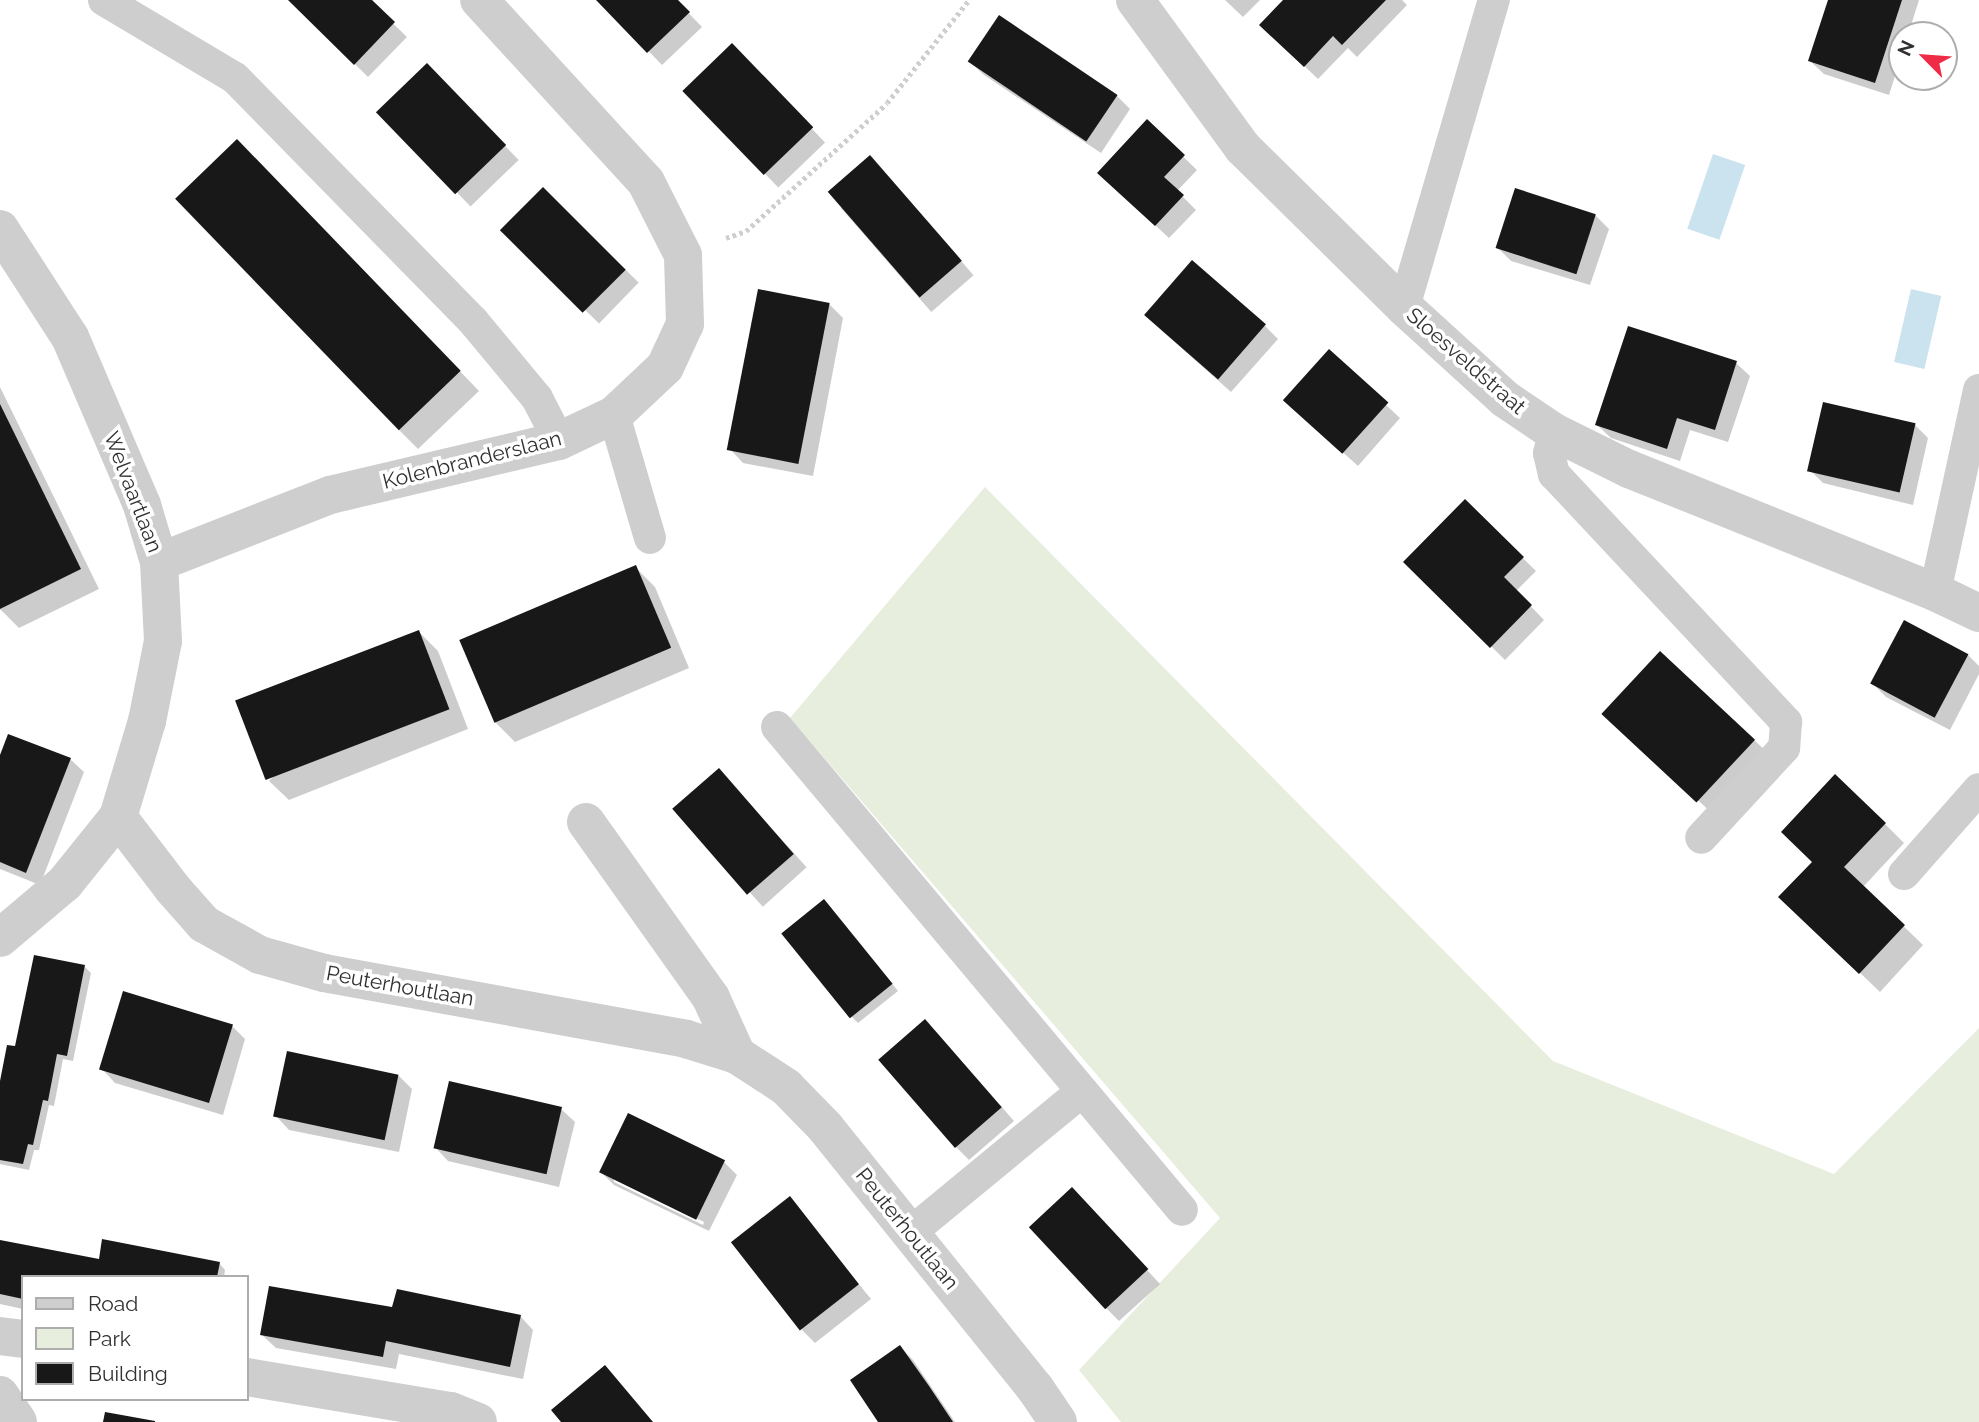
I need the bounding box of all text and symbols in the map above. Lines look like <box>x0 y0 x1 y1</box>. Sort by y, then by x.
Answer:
north arrow <box>1888 21 1958 91</box>
text: N <box>1893 37 1919 59</box>
street label: Sloesveldstraat <box>1401 302 1531 420</box>
street label: Kolenbranderslaan <box>380 426 564 494</box>
street label: Welvaartlaan <box>98 428 168 556</box>
street label: Peuterhoutlaan <box>324 961 476 1011</box>
street label: Peuterhoutlaan <box>850 1163 964 1295</box>
legend <box>21 1275 248 1401</box>
text: Road <box>88 1291 138 1316</box>
text: Park <box>88 1326 131 1351</box>
text: Building <box>88 1361 168 1386</box>

